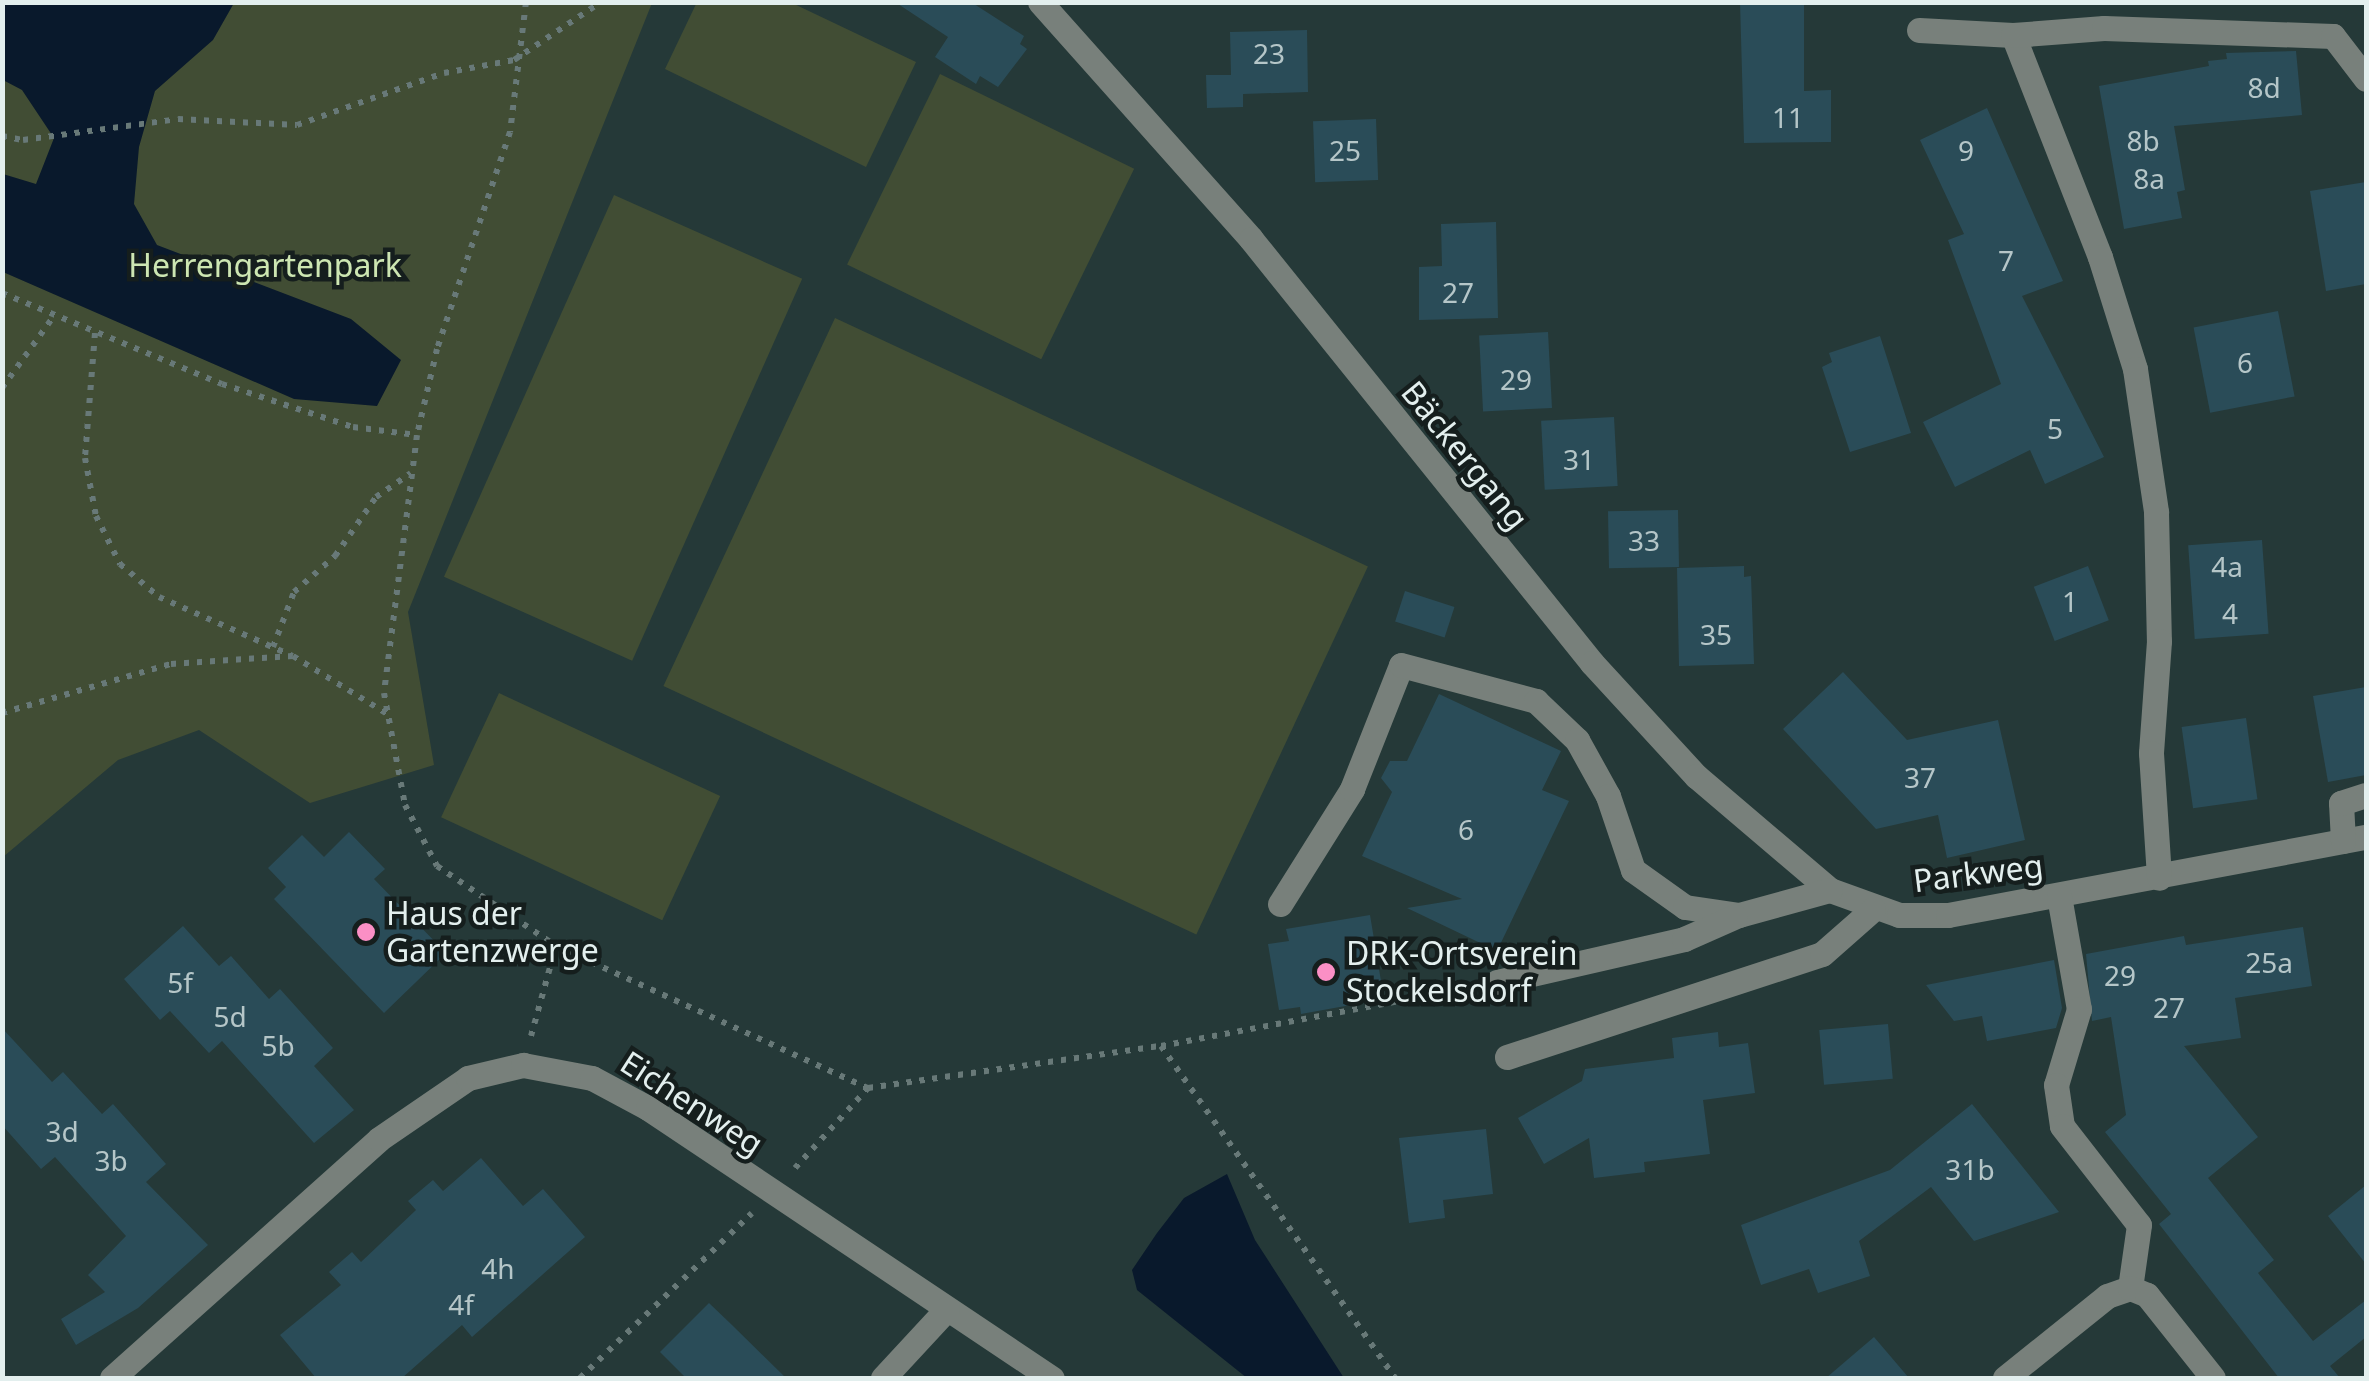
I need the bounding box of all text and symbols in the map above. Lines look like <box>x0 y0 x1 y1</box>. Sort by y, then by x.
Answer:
house number: 23 <box>1253 36 1285 70</box>
house number: 8d <box>2247 70 2281 104</box>
house number: 11 <box>1772 100 1804 134</box>
house number: 8b <box>2126 123 2160 157</box>
house number: 25 <box>1329 133 1361 167</box>
house number: 9 <box>1958 133 1974 167</box>
house number: 8a <box>2133 161 2165 195</box>
house number: 7 <box>1998 243 2014 277</box>
park label: Herrengartenpark <box>128 246 402 284</box>
house number: 27 <box>1442 275 1474 309</box>
house number: 6 <box>2237 345 2253 379</box>
house number: 29 <box>1500 362 1532 396</box>
street label: Bäckergang <box>1394 373 1536 537</box>
house number: 5 <box>2047 411 2063 445</box>
house number: 31 <box>1563 442 1595 476</box>
house number: 33 <box>1628 523 1660 557</box>
house number: 4a <box>2211 549 2243 583</box>
house number: 1 <box>2062 584 2078 618</box>
house number: 4 <box>2222 596 2238 630</box>
house number: 35 <box>1700 617 1732 651</box>
house number: 37 <box>1904 760 1936 794</box>
house number: 6 <box>1458 812 1474 846</box>
street label: Parkweg <box>1911 846 2045 900</box>
place label: Haus der Gartenzwerge <box>386 895 599 970</box>
marker: Haus der Gartenzwerge <box>355 921 377 943</box>
place label: DRK-Ortsverein Stockelsdorf <box>1346 935 1577 1010</box>
house number: 25a <box>2245 945 2293 979</box>
house number: 29 <box>2104 958 2136 992</box>
marker: DRK-Ortsverein Stockelsdorf <box>1315 961 1337 983</box>
house number: 5f <box>167 965 193 999</box>
house number: 27 <box>2153 990 2185 1024</box>
house number: 5d <box>213 999 247 1033</box>
house number: 5b <box>261 1028 295 1062</box>
street label: Eichenweg <box>614 1043 770 1163</box>
house number: 3d <box>45 1114 79 1148</box>
house number: 3b <box>94 1143 128 1177</box>
house number: 31b <box>1945 1152 1995 1186</box>
house number: 4h <box>481 1251 515 1285</box>
house number: 4f <box>448 1287 474 1321</box>

